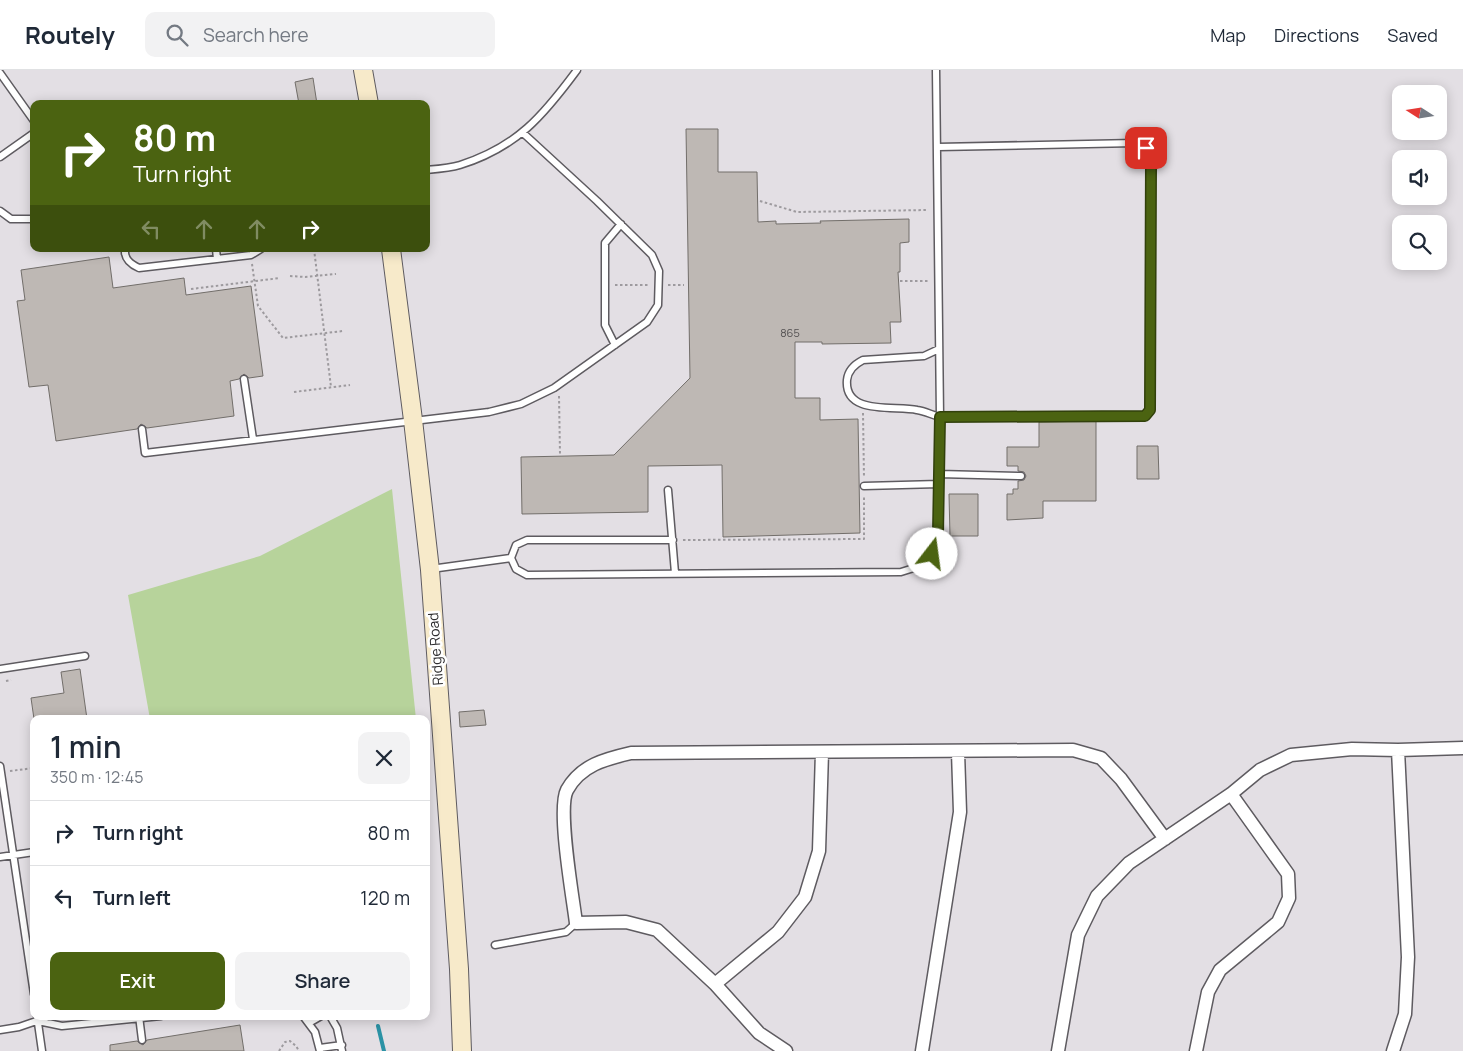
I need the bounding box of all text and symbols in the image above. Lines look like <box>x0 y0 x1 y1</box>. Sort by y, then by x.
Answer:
search box <box>145 12 495 57</box>
text: Routely <box>25 18 115 51</box>
icon: search <box>163 21 191 49</box>
text: Search here <box>203 22 309 48</box>
text: Map <box>1210 23 1246 47</box>
text: Directions <box>1274 23 1359 47</box>
text: Saved <box>1387 23 1438 47</box>
north arrow <box>1392 85 1448 140</box>
map controls <box>1392 85 1447 270</box>
text: 80 m <box>133 114 216 162</box>
icon: right <box>50 120 115 185</box>
pin <box>1125 127 1167 169</box>
icon: arrive <box>1132 134 1160 162</box>
button: sound <box>1392 150 1447 205</box>
text: Turn right <box>133 159 231 189</box>
icon: left <box>137 215 165 243</box>
icon: ahead <box>190 215 218 243</box>
icon: ahead <box>243 215 271 243</box>
icon: right <box>296 215 324 243</box>
button: search <box>1392 215 1447 270</box>
house number: 865 <box>780 325 800 340</box>
position arrow <box>905 527 957 579</box>
street label: Ridge Road <box>423 612 447 686</box>
text: 1 min <box>50 726 122 767</box>
button: close <box>358 732 410 784</box>
text: 350 m · 12:45 <box>50 766 143 788</box>
icon: right <box>50 819 78 847</box>
text: Turn right <box>93 820 183 846</box>
text: 80 m <box>367 820 410 846</box>
icon: left <box>50 884 78 912</box>
text: Turn left <box>93 885 171 911</box>
text: 120 m <box>360 885 410 911</box>
button: Exit <box>50 952 225 1010</box>
button: Share <box>235 952 410 1010</box>

